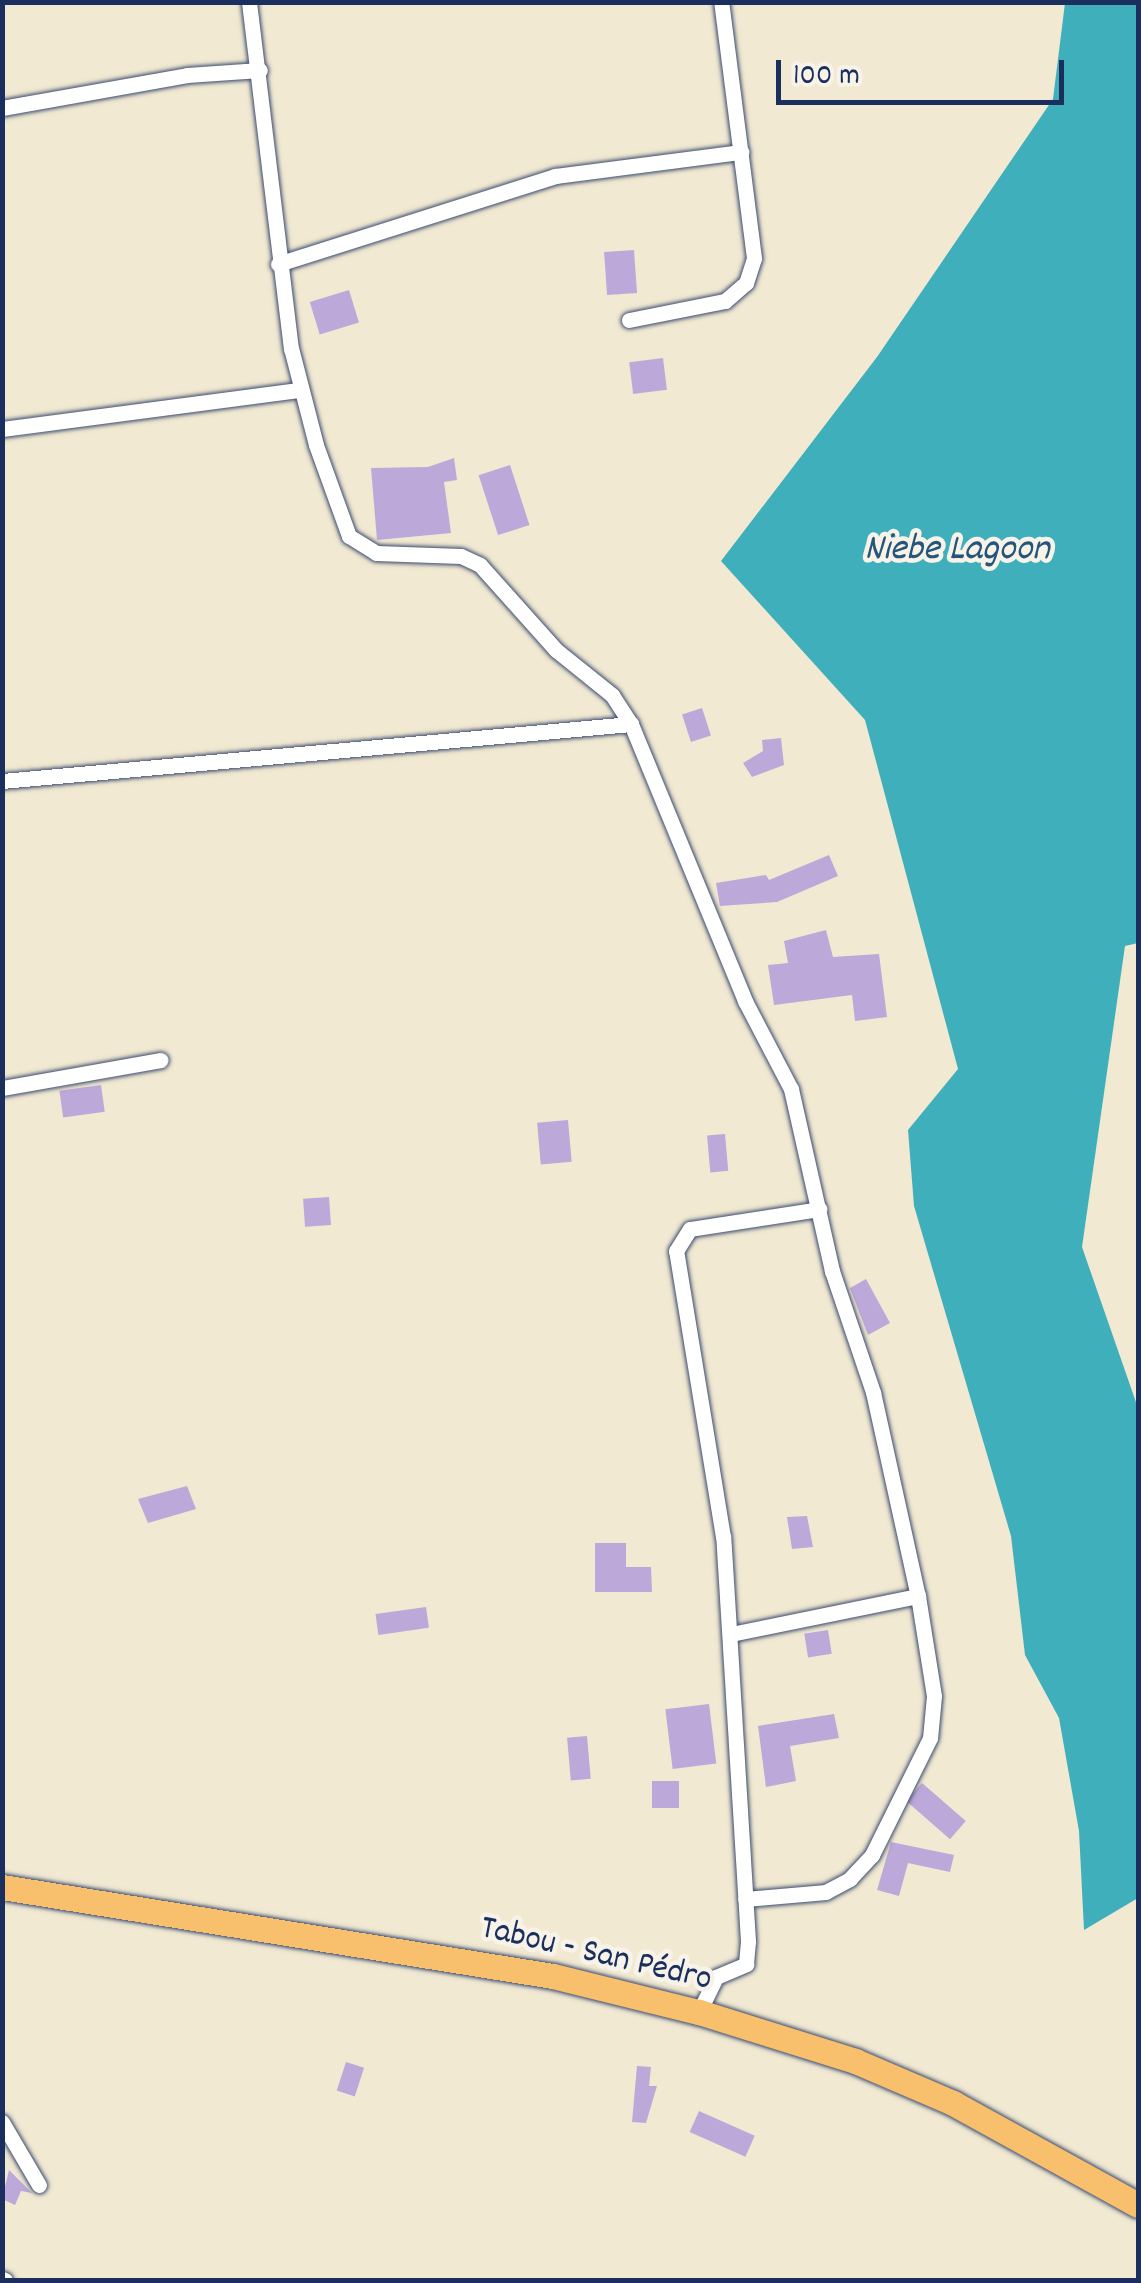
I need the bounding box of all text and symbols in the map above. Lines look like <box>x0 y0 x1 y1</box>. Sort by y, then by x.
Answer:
scale bar <box>781 40 1068 102</box>
text: 100 m <box>793 56 860 99</box>
water label: Niebe Lagoon <box>864 528 1050 574</box>
street label: Tabou - San Pédro <box>476 1908 716 2002</box>

